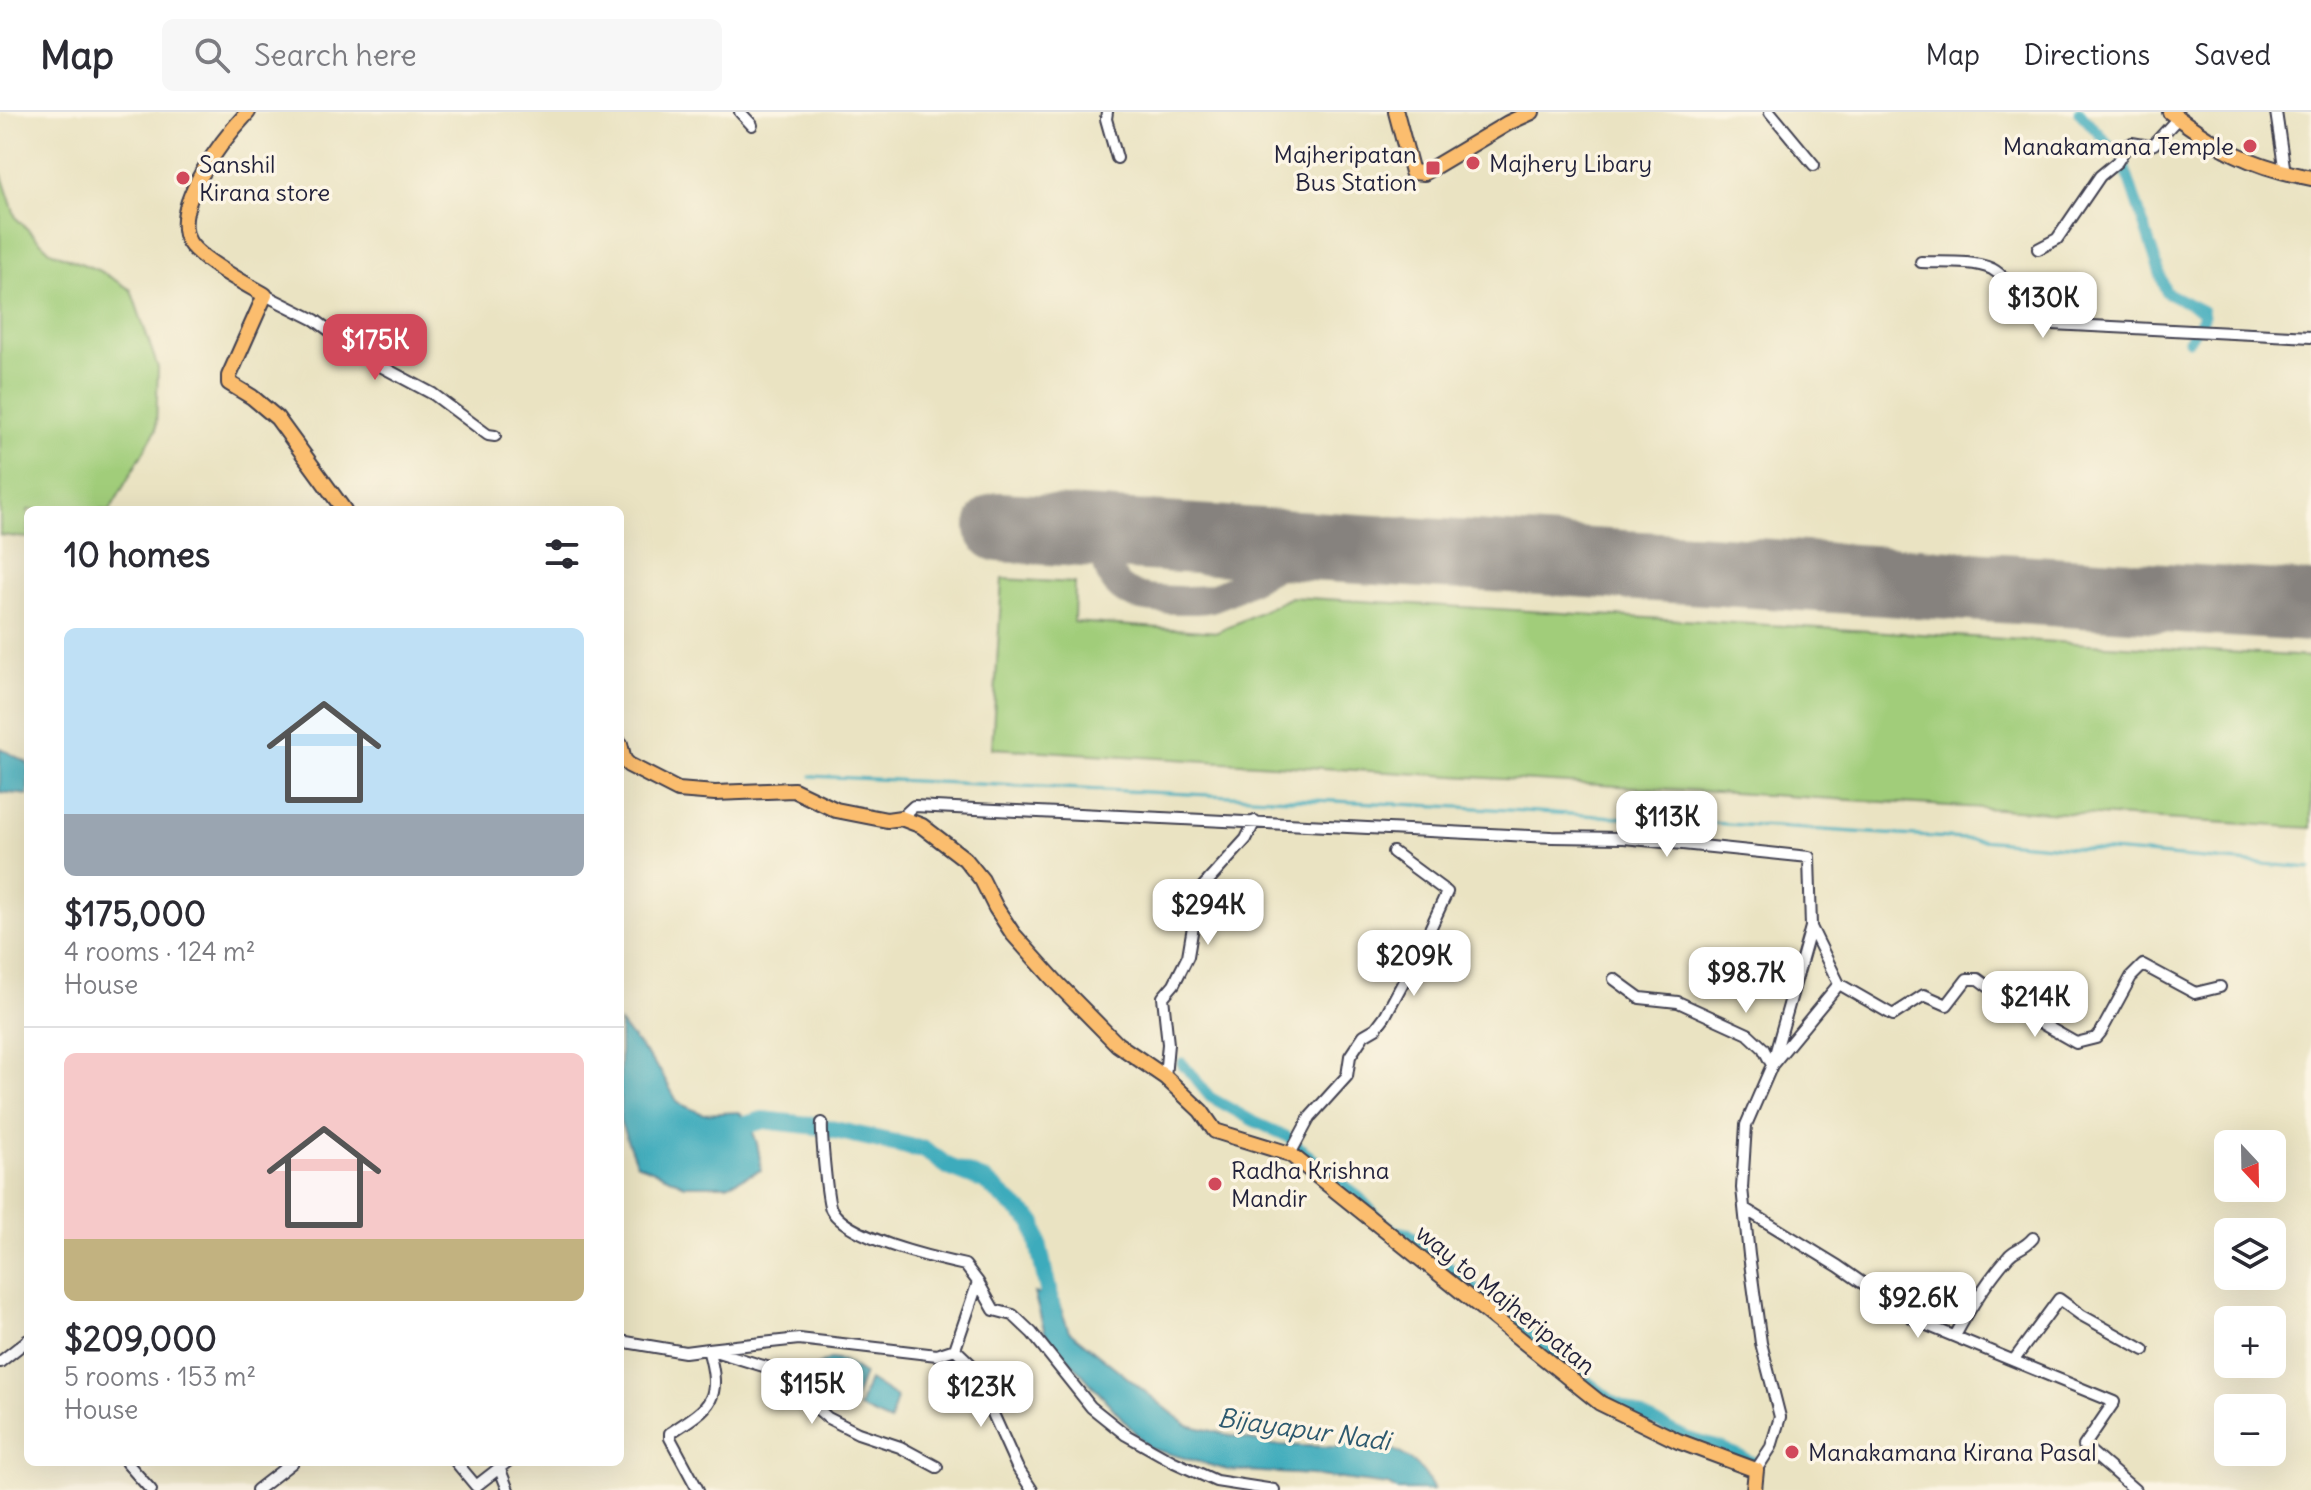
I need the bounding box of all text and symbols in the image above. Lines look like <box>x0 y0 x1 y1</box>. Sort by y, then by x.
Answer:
search box <box>162 19 722 91</box>
text: Map <box>40 32 114 79</box>
icon: search <box>190 33 234 77</box>
text: Search here <box>254 36 417 74</box>
text: Map <box>1925 37 1980 73</box>
text: Directions <box>2024 37 2150 73</box>
text: Saved <box>2194 37 2271 73</box>
place label: Manakamana Temple <box>2003 131 2234 161</box>
marker: Manakamana Temple <box>2241 137 2259 155</box>
place label: Majheripatan Bus Station <box>1274 139 1417 197</box>
place label: Majhery Libary <box>1489 148 1652 178</box>
place label: Sanshil Kirana store <box>199 149 330 207</box>
marker: Majhery Libary <box>1464 154 1482 172</box>
marker: Majheripatan Bus Station <box>1424 159 1442 177</box>
marker: Sanshil Kirana store <box>174 169 192 187</box>
pin: $130K <box>1987 272 2099 340</box>
text: $130K <box>2007 281 2079 314</box>
pin: $175K <box>319 314 431 382</box>
text: $175K <box>341 323 409 356</box>
icon: filters <box>540 532 584 576</box>
text: 10 homes <box>64 533 210 576</box>
icon: home <box>252 680 396 824</box>
pin: $113K <box>1611 791 1723 859</box>
text: $113K <box>1634 800 1700 833</box>
pin: $294K <box>1152 879 1264 947</box>
text: $294K <box>1171 888 1245 921</box>
text: $175,000 <box>64 892 206 935</box>
pin: $209K <box>1358 930 1470 998</box>
text: 4 rooms · 124 m² <box>64 935 256 968</box>
text: $209K <box>1376 939 1452 972</box>
pin: $98.7K <box>1681 947 1811 1015</box>
text: $98.7K <box>1707 956 1785 989</box>
text: House <box>64 968 138 1001</box>
pin: $214K <box>1979 971 2091 1039</box>
text: $214K <box>2000 980 2070 1013</box>
icon: home <box>252 1105 396 1249</box>
north arrow <box>2214 1130 2286 1202</box>
map controls <box>2214 1130 2286 1466</box>
place label: Radha Krishna Mandir <box>1231 1155 1390 1213</box>
marker: Radha Krishna Mandir <box>1206 1175 1224 1193</box>
street label: way to Majheripatan <box>1410 1217 1602 1381</box>
button: layers <box>2214 1218 2286 1290</box>
pin: $92.6K <box>1853 1272 1983 1340</box>
text: $92.6K <box>1878 1281 1958 1314</box>
button: + <box>2214 1306 2286 1378</box>
text: $209,000 <box>64 1317 217 1360</box>
pin: $115K <box>756 1358 868 1426</box>
text: 5 rooms · 153 m² <box>64 1360 256 1393</box>
pin: $123K <box>925 1361 1037 1429</box>
text: $115K <box>779 1367 845 1400</box>
text: $123K <box>946 1370 1016 1403</box>
text: House <box>64 1393 138 1426</box>
button: − <box>2214 1394 2286 1466</box>
water label: Bijayapur Nadi <box>1216 1401 1395 1458</box>
place label: Manakamana Kirana Pasal <box>1808 1437 2097 1467</box>
marker: Manakamana Kirana Pasal <box>1783 1443 1801 1461</box>

